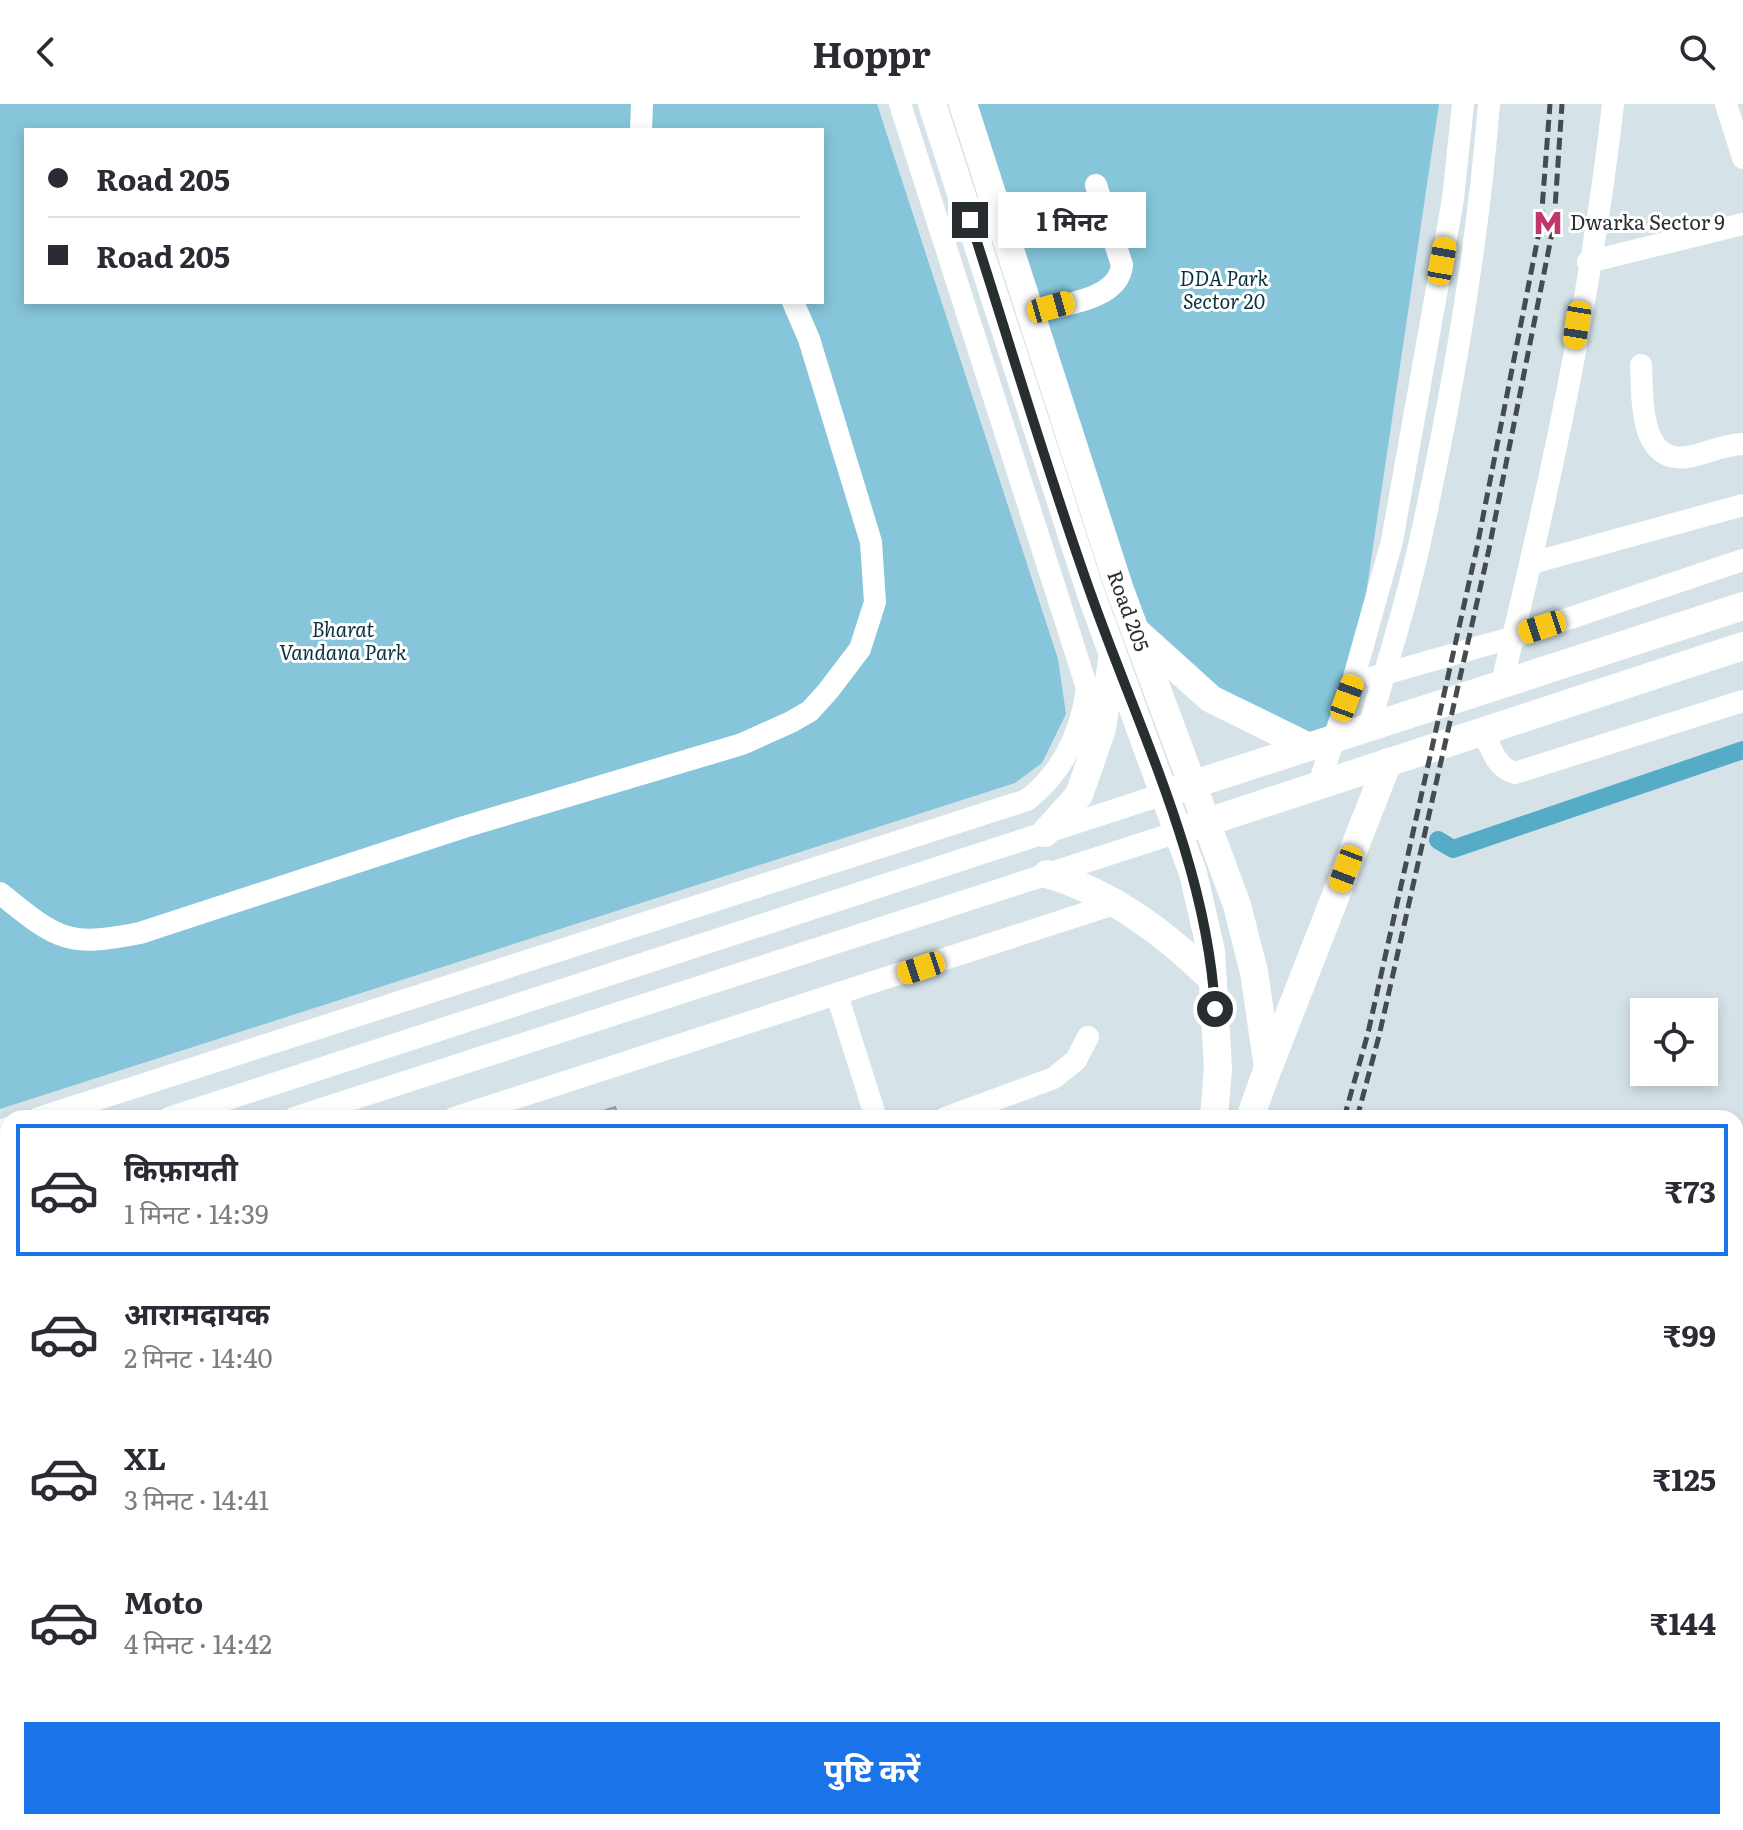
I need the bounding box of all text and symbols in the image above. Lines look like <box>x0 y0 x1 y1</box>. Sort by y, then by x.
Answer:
text: Hoppr <box>812 26 931 79</box>
icon: back <box>24 30 68 74</box>
icon: search <box>1675 30 1719 74</box>
text: Road 205 <box>96 156 230 200</box>
callout: 1 मिनट <box>998 192 1146 248</box>
text: 1 मिनट <box>1037 200 1107 239</box>
route end <box>952 202 988 238</box>
place label: Dwarka Sector 9 <box>1570 206 1725 236</box>
metro station icon: Dwarka Sector 9 <box>1533 208 1563 238</box>
text: Road 205 <box>96 233 230 277</box>
car <box>1426 235 1458 287</box>
park label: DDA Park Sector 20 <box>1179 262 1269 315</box>
car <box>1025 289 1077 325</box>
car <box>1561 299 1593 351</box>
street label: Road 205 <box>1101 566 1158 655</box>
car <box>1515 608 1569 646</box>
park label: Bharat Vandana Park <box>279 613 407 666</box>
car <box>1328 671 1366 725</box>
car <box>1326 842 1366 896</box>
car <box>894 949 948 987</box>
route start <box>1197 991 1233 1027</box>
map controls <box>1630 998 1718 1086</box>
button: locate <box>1630 998 1718 1086</box>
text: किफ़ायती <box>124 1146 238 1190</box>
icon: car <box>28 1154 100 1226</box>
text: ₹73 <box>1665 1168 1716 1212</box>
text: 1 मिनट · 14:39 <box>124 1193 269 1232</box>
text: आरामदायक <box>124 1290 270 1334</box>
icon: car <box>28 1298 100 1370</box>
text: ₹99 <box>1663 1312 1716 1356</box>
text: 2 मिनट · 14:40 <box>124 1337 273 1376</box>
text: XL <box>124 1435 166 1479</box>
icon: car <box>28 1442 100 1514</box>
text: ₹125 <box>1653 1456 1716 1500</box>
text: 3 मिनट · 14:41 <box>124 1479 269 1518</box>
text: Moto <box>124 1579 203 1623</box>
icon: car <box>28 1586 100 1658</box>
text: ₹144 <box>1650 1600 1716 1644</box>
text: 4 मिनट · 14:42 <box>124 1623 272 1662</box>
button: पुष्टि करें <box>24 1722 1720 1814</box>

